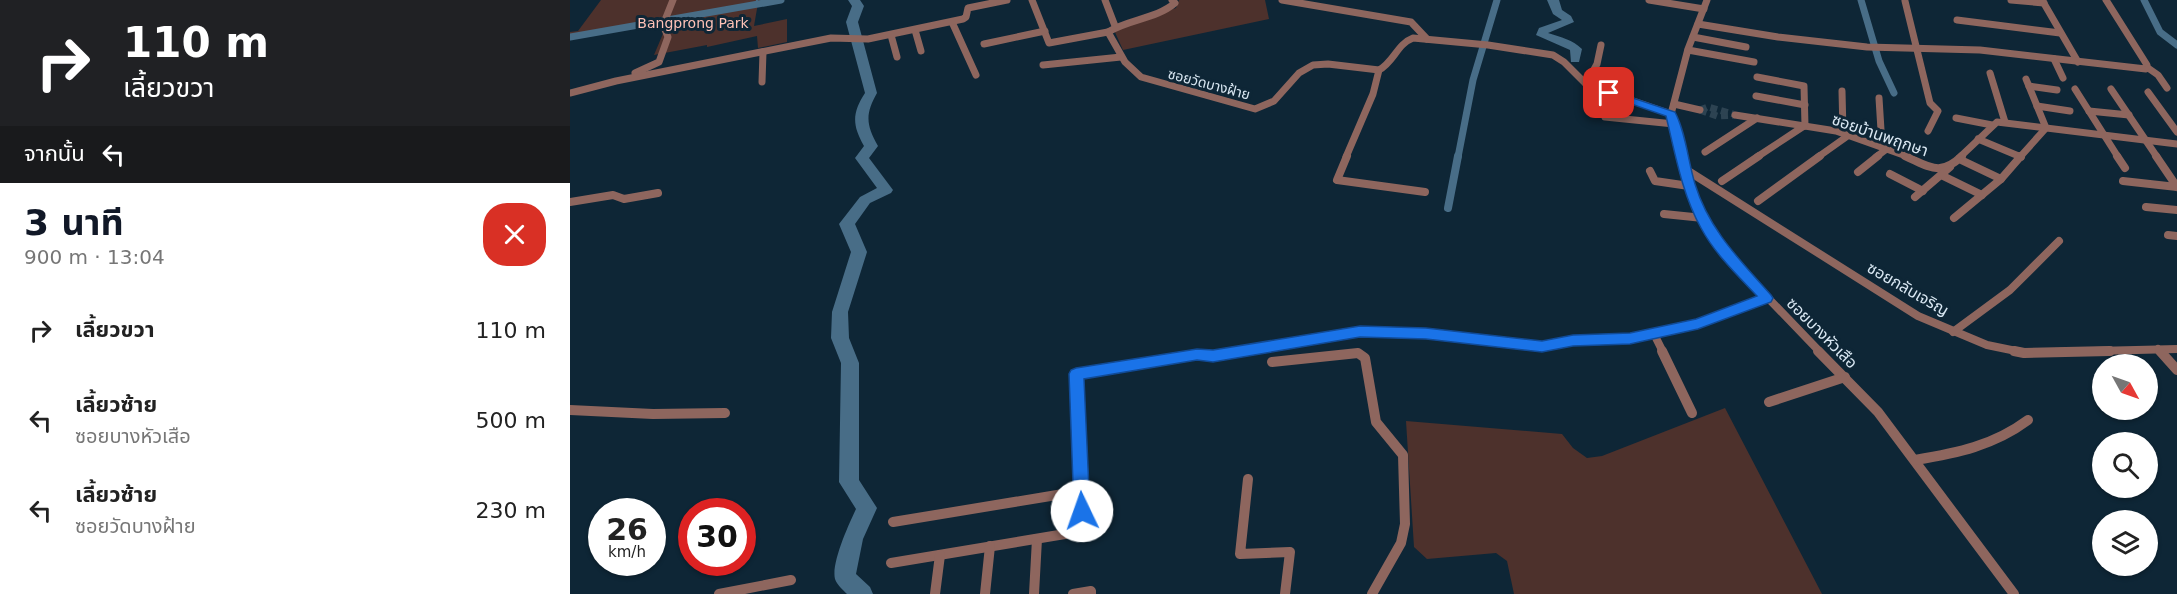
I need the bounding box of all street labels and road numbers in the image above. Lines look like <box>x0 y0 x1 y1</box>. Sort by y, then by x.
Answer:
street label: ซอยวัดบางฝ้าย <box>1166 65 1252 103</box>
street label: ซอยบ้านพฤกษา <box>1829 110 1931 160</box>
street label: ซอยกลับเจริญ <box>1864 258 1952 320</box>
street label: ซอยบางหัวเสือ <box>1783 294 1861 372</box>

